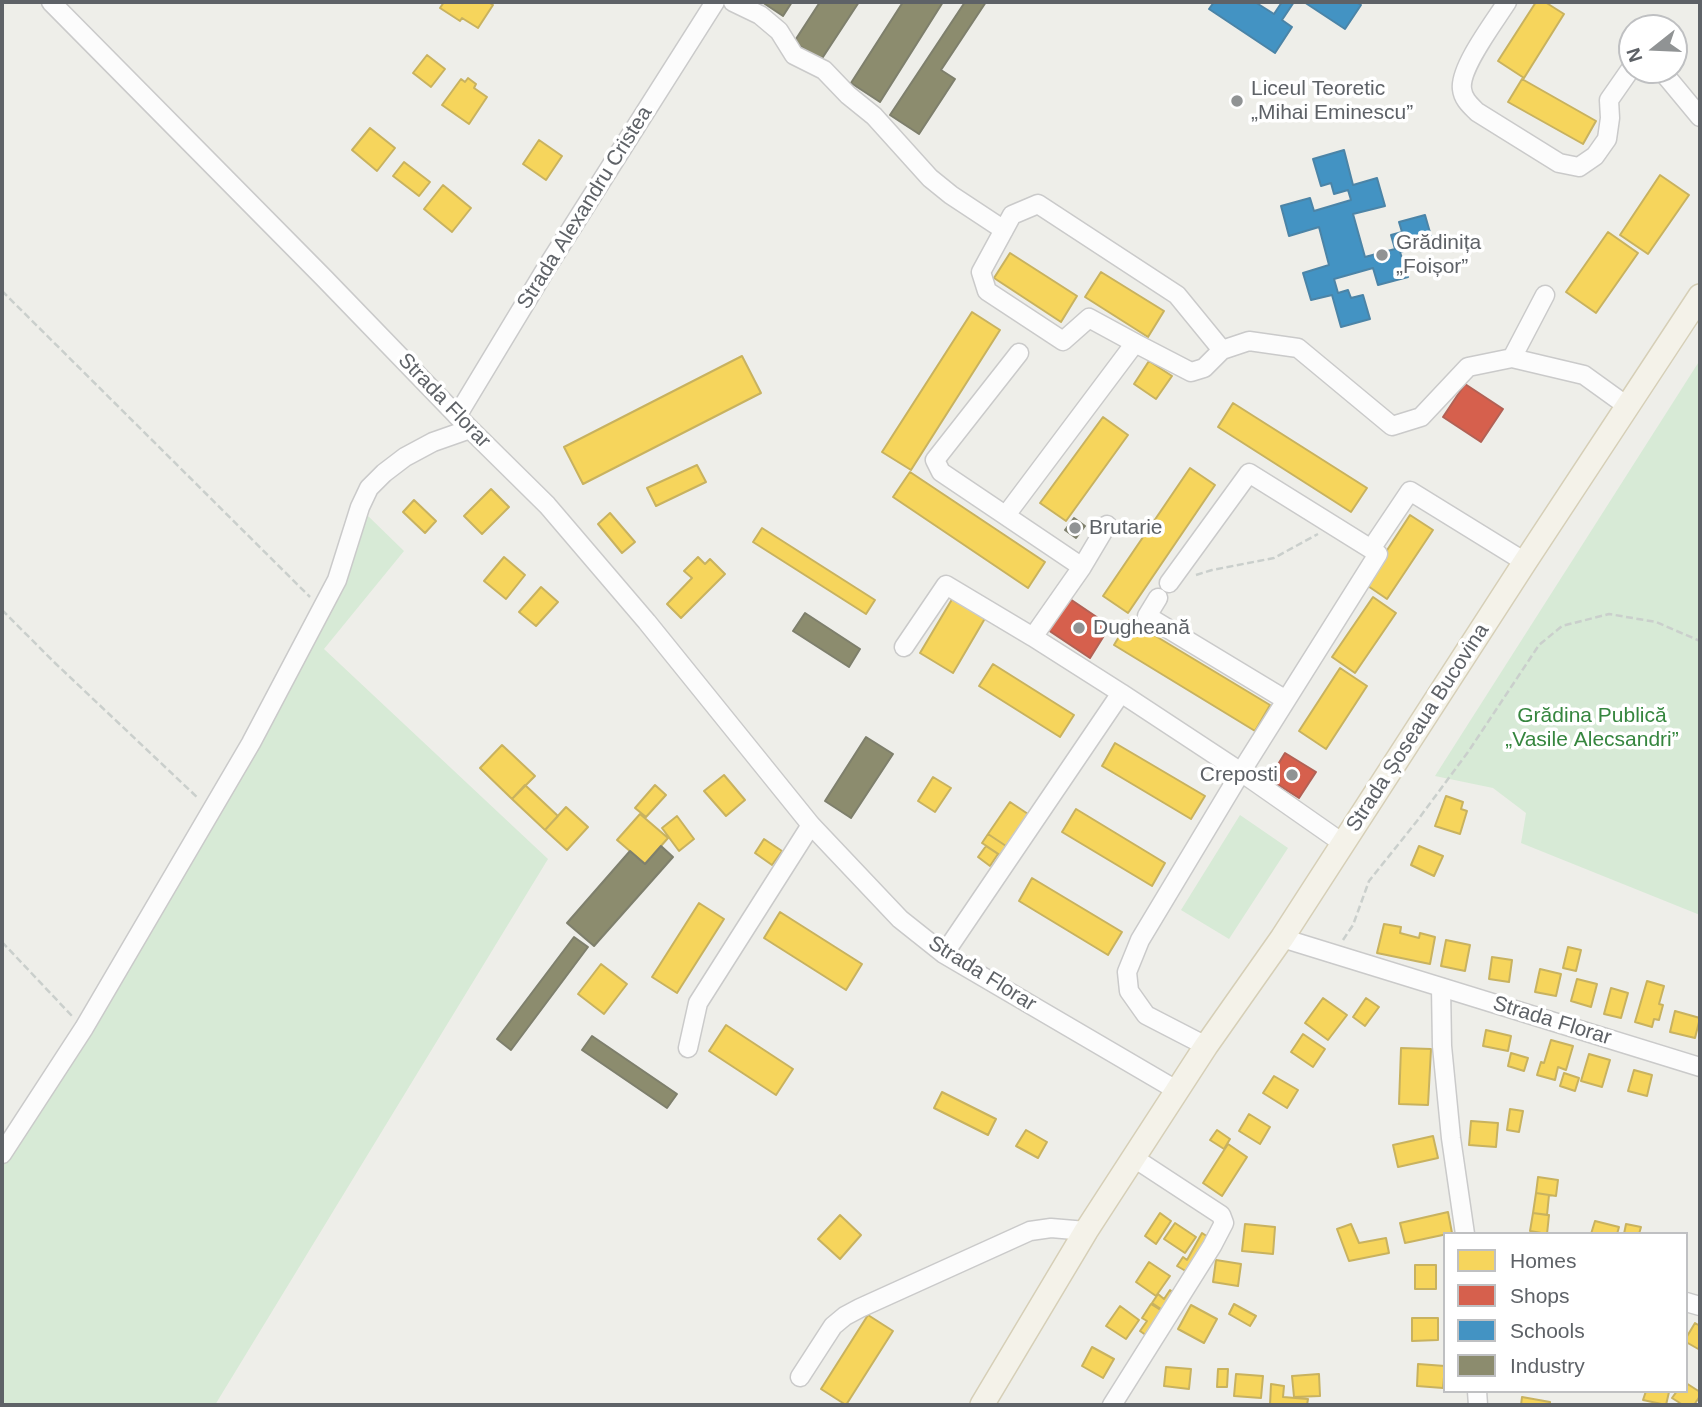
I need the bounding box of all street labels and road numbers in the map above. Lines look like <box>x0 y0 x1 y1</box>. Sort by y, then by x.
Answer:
street label: Strada Alexandru Cristea <box>512 102 658 314</box>
street label: Strada Florar <box>392 348 496 454</box>
street label: Strada Șoseaua Bucovina <box>1341 619 1495 837</box>
street label: Strada Florar <box>923 931 1041 1017</box>
street label: Strada Florar <box>1490 991 1614 1051</box>

